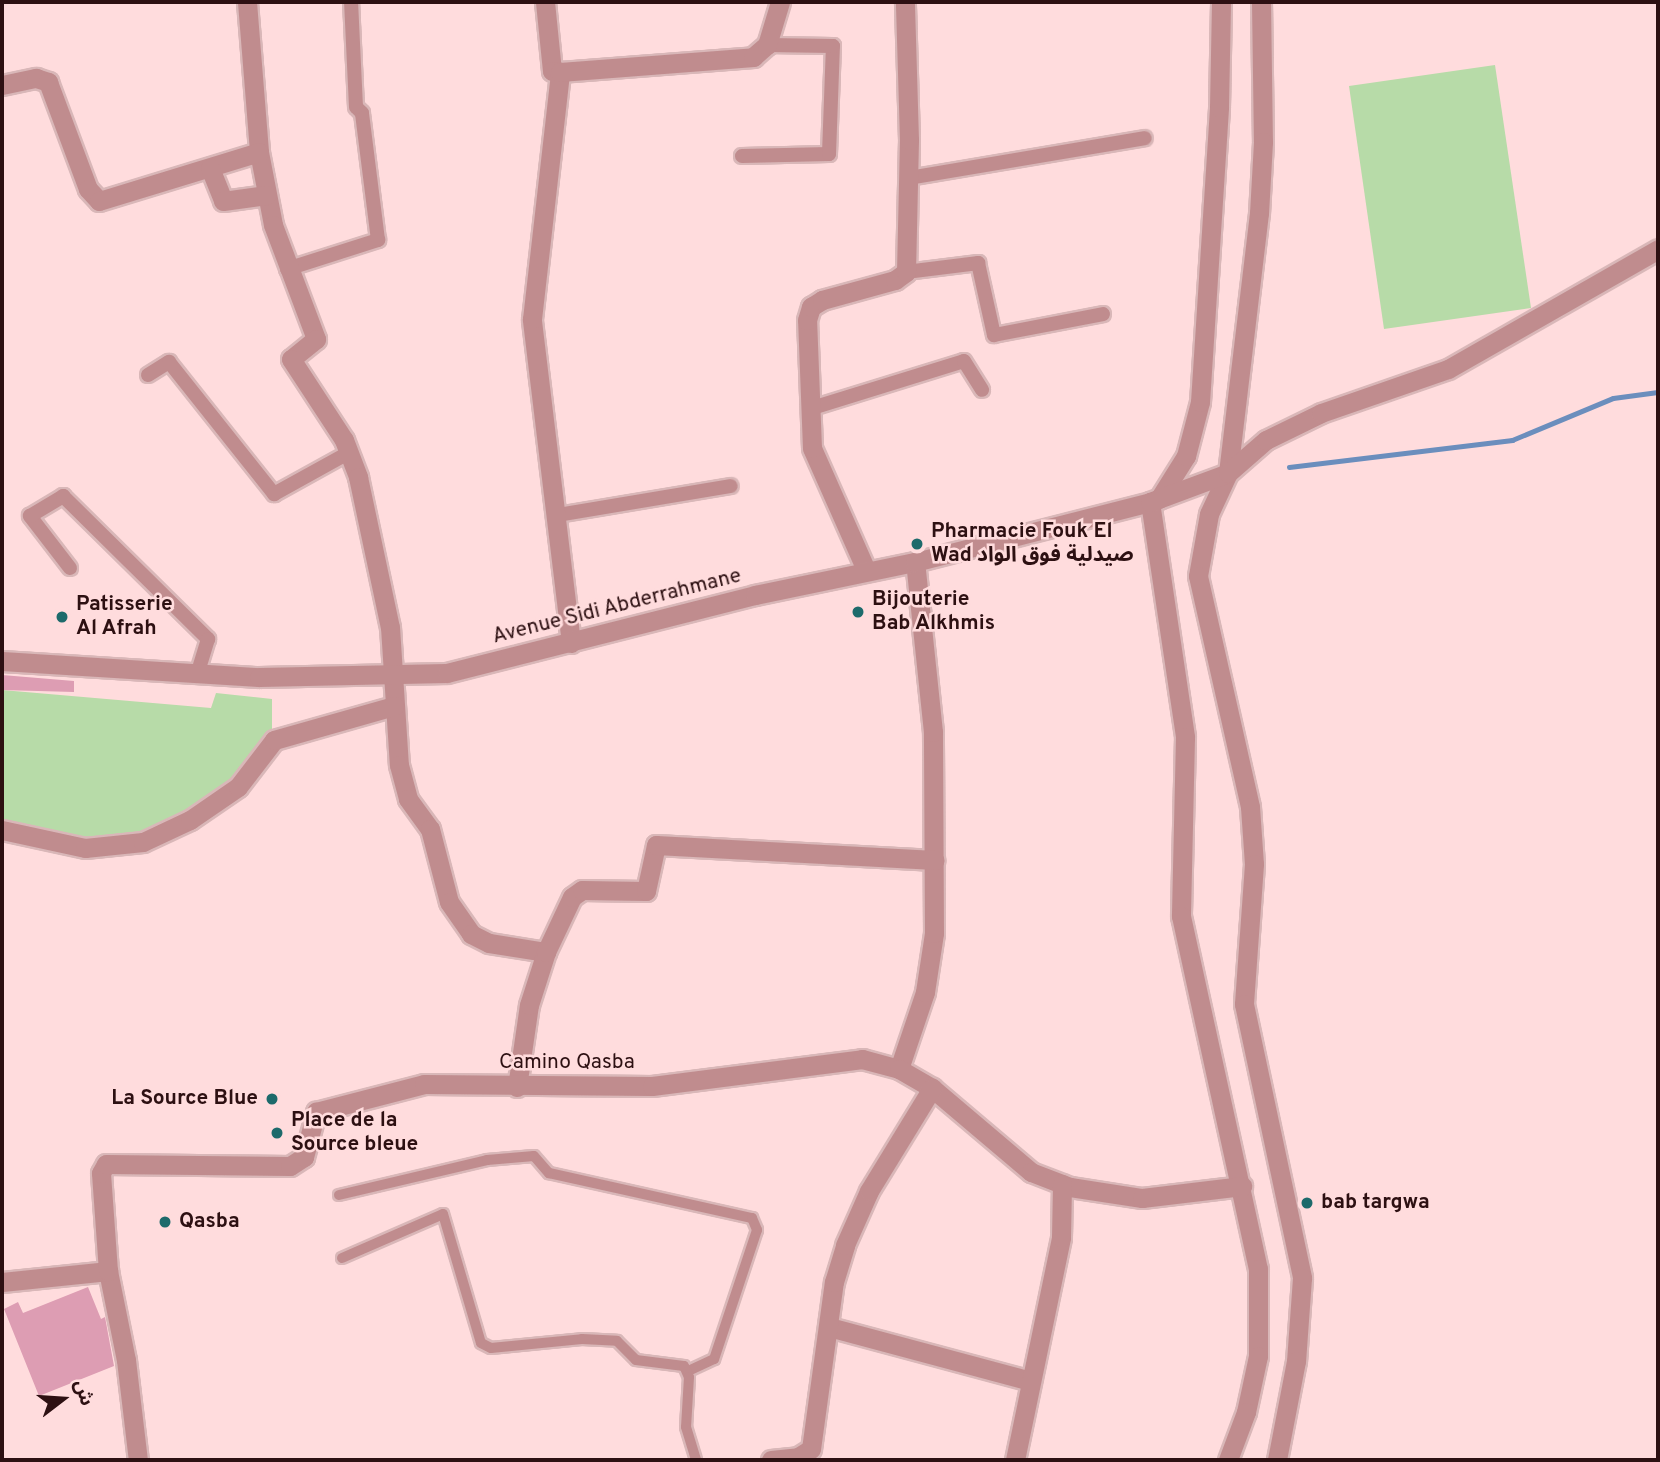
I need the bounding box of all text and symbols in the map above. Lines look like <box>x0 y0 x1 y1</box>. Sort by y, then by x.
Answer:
place label: Pharmacie Fouk El Wad صيدلية فوق الواد <box>931 519 1134 569</box>
marker: Pharmacie Fouk El Wad صيدلية فوق الواد <box>909 536 925 552</box>
street label: Avenue Sidi Abderrahmane <box>490 564 744 650</box>
place label: Bijouterie Bab Alkhmis <box>872 587 996 637</box>
place label: Patisserie Al Afrah <box>76 592 173 642</box>
marker: Bijouterie Bab Alkhmis <box>850 604 866 620</box>
marker: Patisserie Al Afrah <box>54 609 70 625</box>
street label: Camino Qasba <box>499 1050 635 1076</box>
place label: La Source Blue <box>111 1086 258 1112</box>
marker: La Source Blue <box>264 1091 280 1107</box>
place label: Place de la Source bleue <box>291 1108 418 1158</box>
marker: Place de la Source bleue <box>269 1125 285 1141</box>
place label: bab targwa <box>1321 1190 1430 1216</box>
marker: bab targwa <box>1299 1195 1315 1211</box>
place label: Qasba <box>179 1209 240 1235</box>
marker: Qasba <box>157 1214 173 1230</box>
north arrow <box>28 1364 98 1434</box>
text: ش <box>68 1377 98 1409</box>

